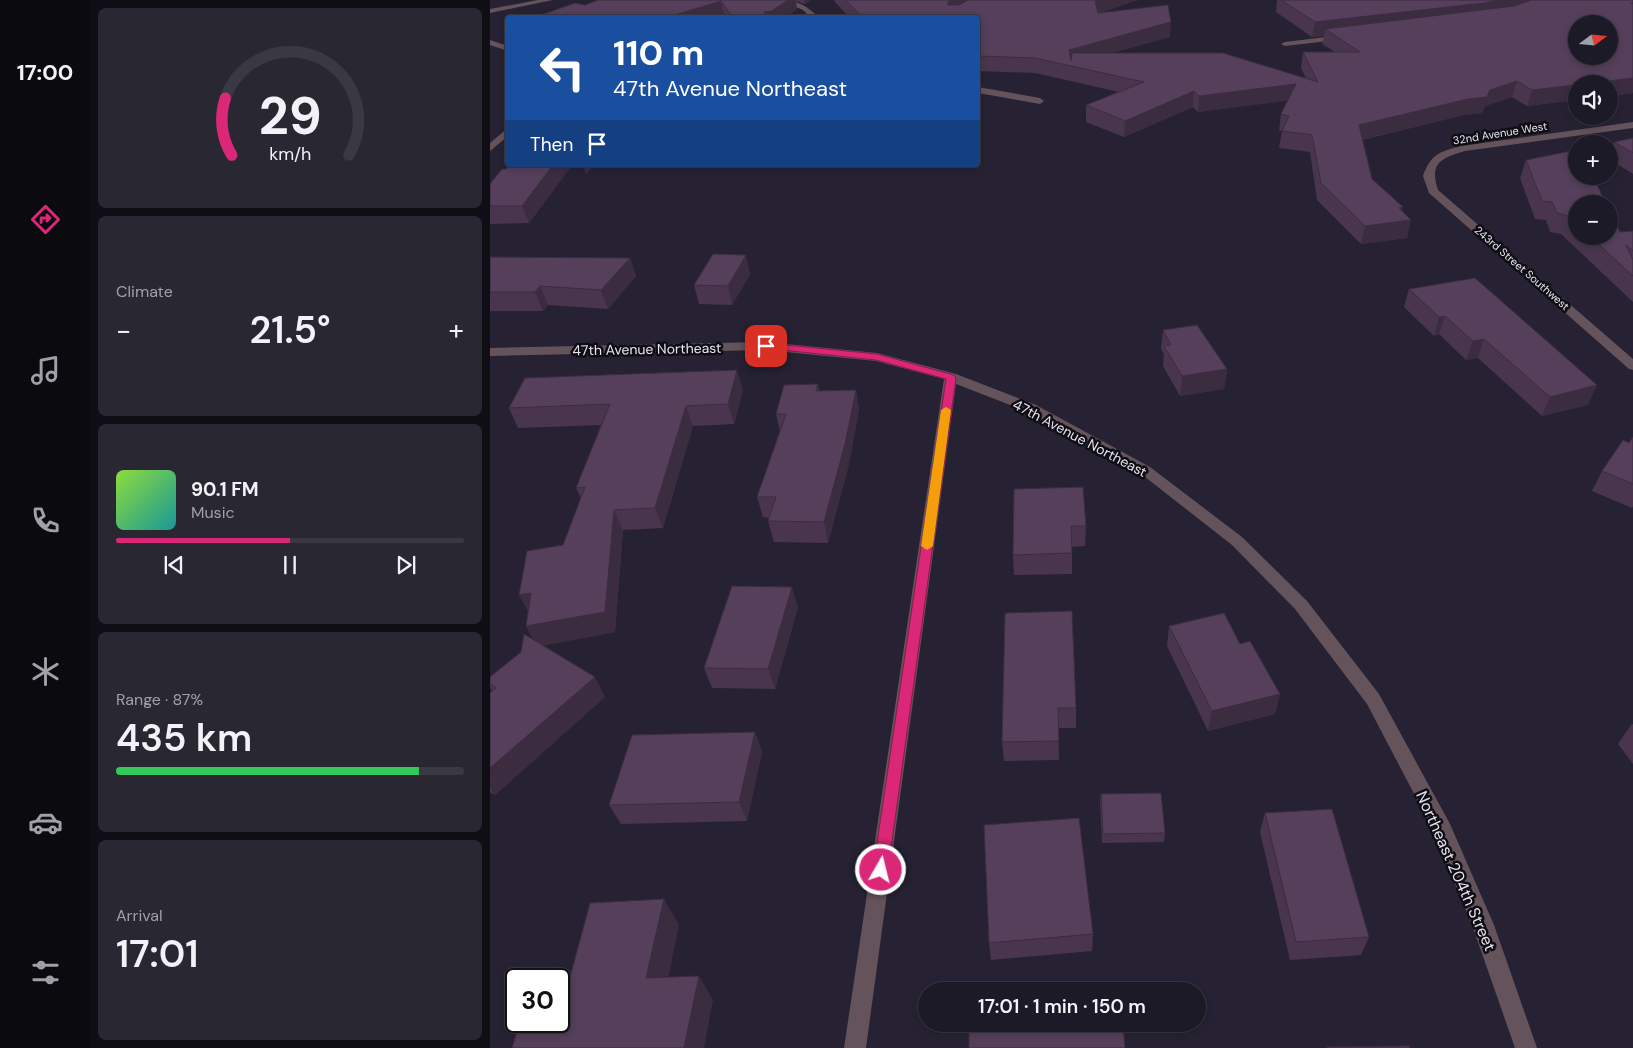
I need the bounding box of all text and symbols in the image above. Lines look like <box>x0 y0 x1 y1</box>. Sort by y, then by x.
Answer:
north arrow <box>1568 15 1618 65</box>
map controls <box>1568 15 1618 245</box>
text: 110 m <box>613 30 704 76</box>
icon: left <box>530 35 595 100</box>
text: 17:00 <box>17 58 73 87</box>
text: 47th Avenue Northeast <box>613 74 847 103</box>
button: sound <box>1568 75 1618 125</box>
text: 29 <box>259 82 321 150</box>
street label: 32nd Avenue West <box>1452 119 1548 147</box>
icon: arrive <box>583 130 611 158</box>
text: Then <box>530 132 573 157</box>
button: + <box>1568 135 1618 185</box>
text: km/h <box>269 142 311 166</box>
button: − <box>1568 195 1618 245</box>
icon: directions <box>28 202 63 237</box>
street label: 243rd Street Southwest <box>1472 223 1572 313</box>
text: Climate <box>116 281 173 302</box>
text: 21.5° <box>249 305 331 355</box>
text: − <box>116 312 131 349</box>
text: + <box>449 312 464 349</box>
pin <box>745 325 787 367</box>
icon: arrive <box>752 332 780 360</box>
street label: 47th Avenue Northeast <box>572 339 722 359</box>
icon: music <box>28 353 63 388</box>
street label: 47th Avenue Northeast <box>1010 395 1150 481</box>
text: 90.1 FM <box>191 477 259 502</box>
text: Music <box>191 502 235 523</box>
icon: phone <box>28 503 63 538</box>
icon: previous <box>160 551 188 579</box>
icon: pause <box>276 551 304 579</box>
icon: next <box>392 551 420 579</box>
icon: climate <box>28 654 63 689</box>
text: Range · 87% <box>116 689 203 710</box>
text: 435 km <box>116 713 252 763</box>
street label: Northeast 204th Street <box>1411 788 1501 954</box>
icon: car <box>28 805 63 840</box>
position arrow <box>854 843 906 895</box>
text: Arrival <box>116 905 163 926</box>
text: 17:01 <box>116 929 198 979</box>
icon: filters <box>28 955 63 990</box>
speed limit sign: 30 <box>505 968 570 1033</box>
text: 17:01 · 1 min · 150 m <box>978 994 1146 1019</box>

